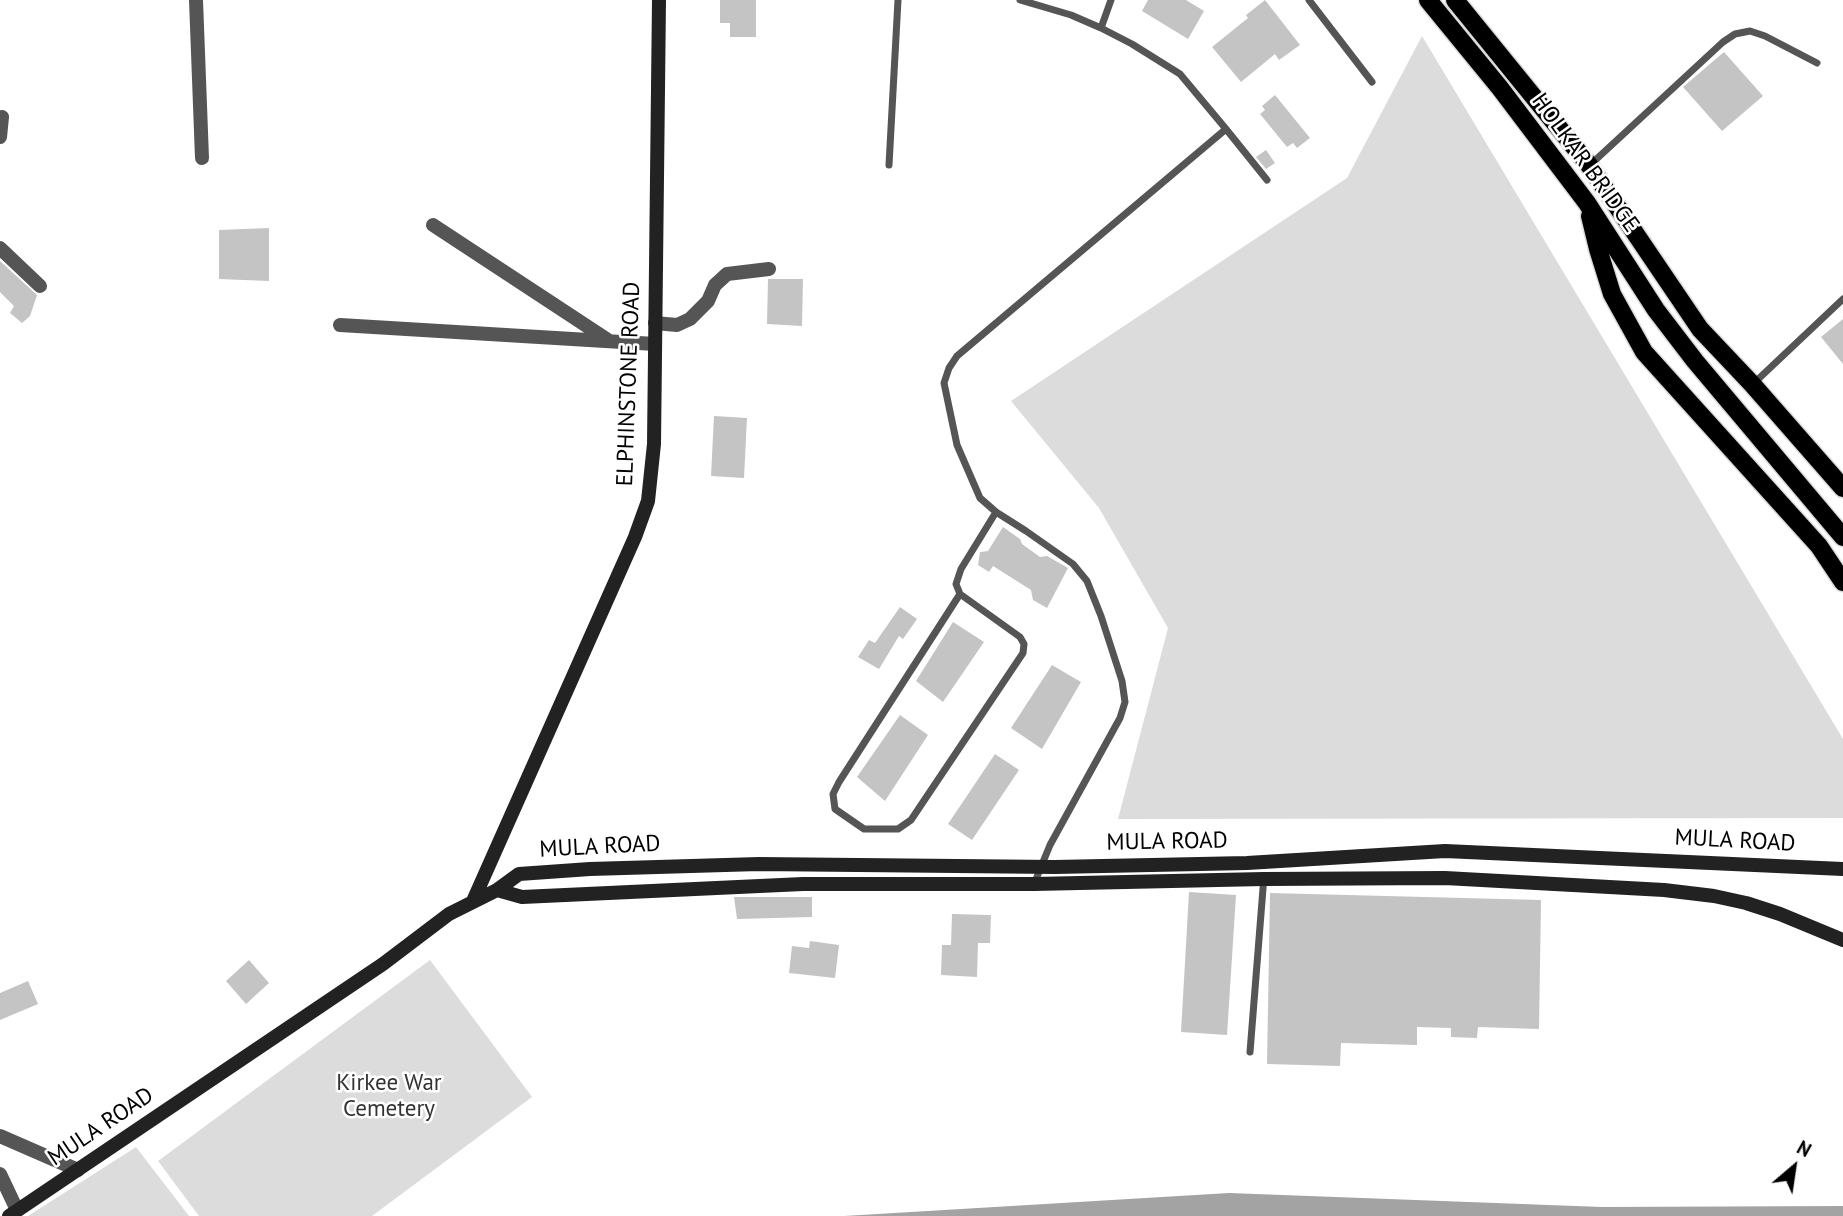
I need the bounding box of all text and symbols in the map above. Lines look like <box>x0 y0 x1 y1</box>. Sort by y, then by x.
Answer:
street label: HOLKAR BRIDGE <box>1525 88 1645 238</box>
street label: ELPHINSTONE ROAD <box>612 281 646 487</box>
street label: MULA ROAD <box>1674 824 1796 858</box>
street label: MULA ROAD <box>1106 827 1228 857</box>
street label: MULA ROAD <box>539 830 661 864</box>
park label: Kirkee War Cemetery <box>336 1069 442 1123</box>
street label: MULA ROAD <box>43 1082 159 1172</box>
north arrow <box>1759 1132 1829 1202</box>
text: N <box>1793 1135 1815 1162</box>

